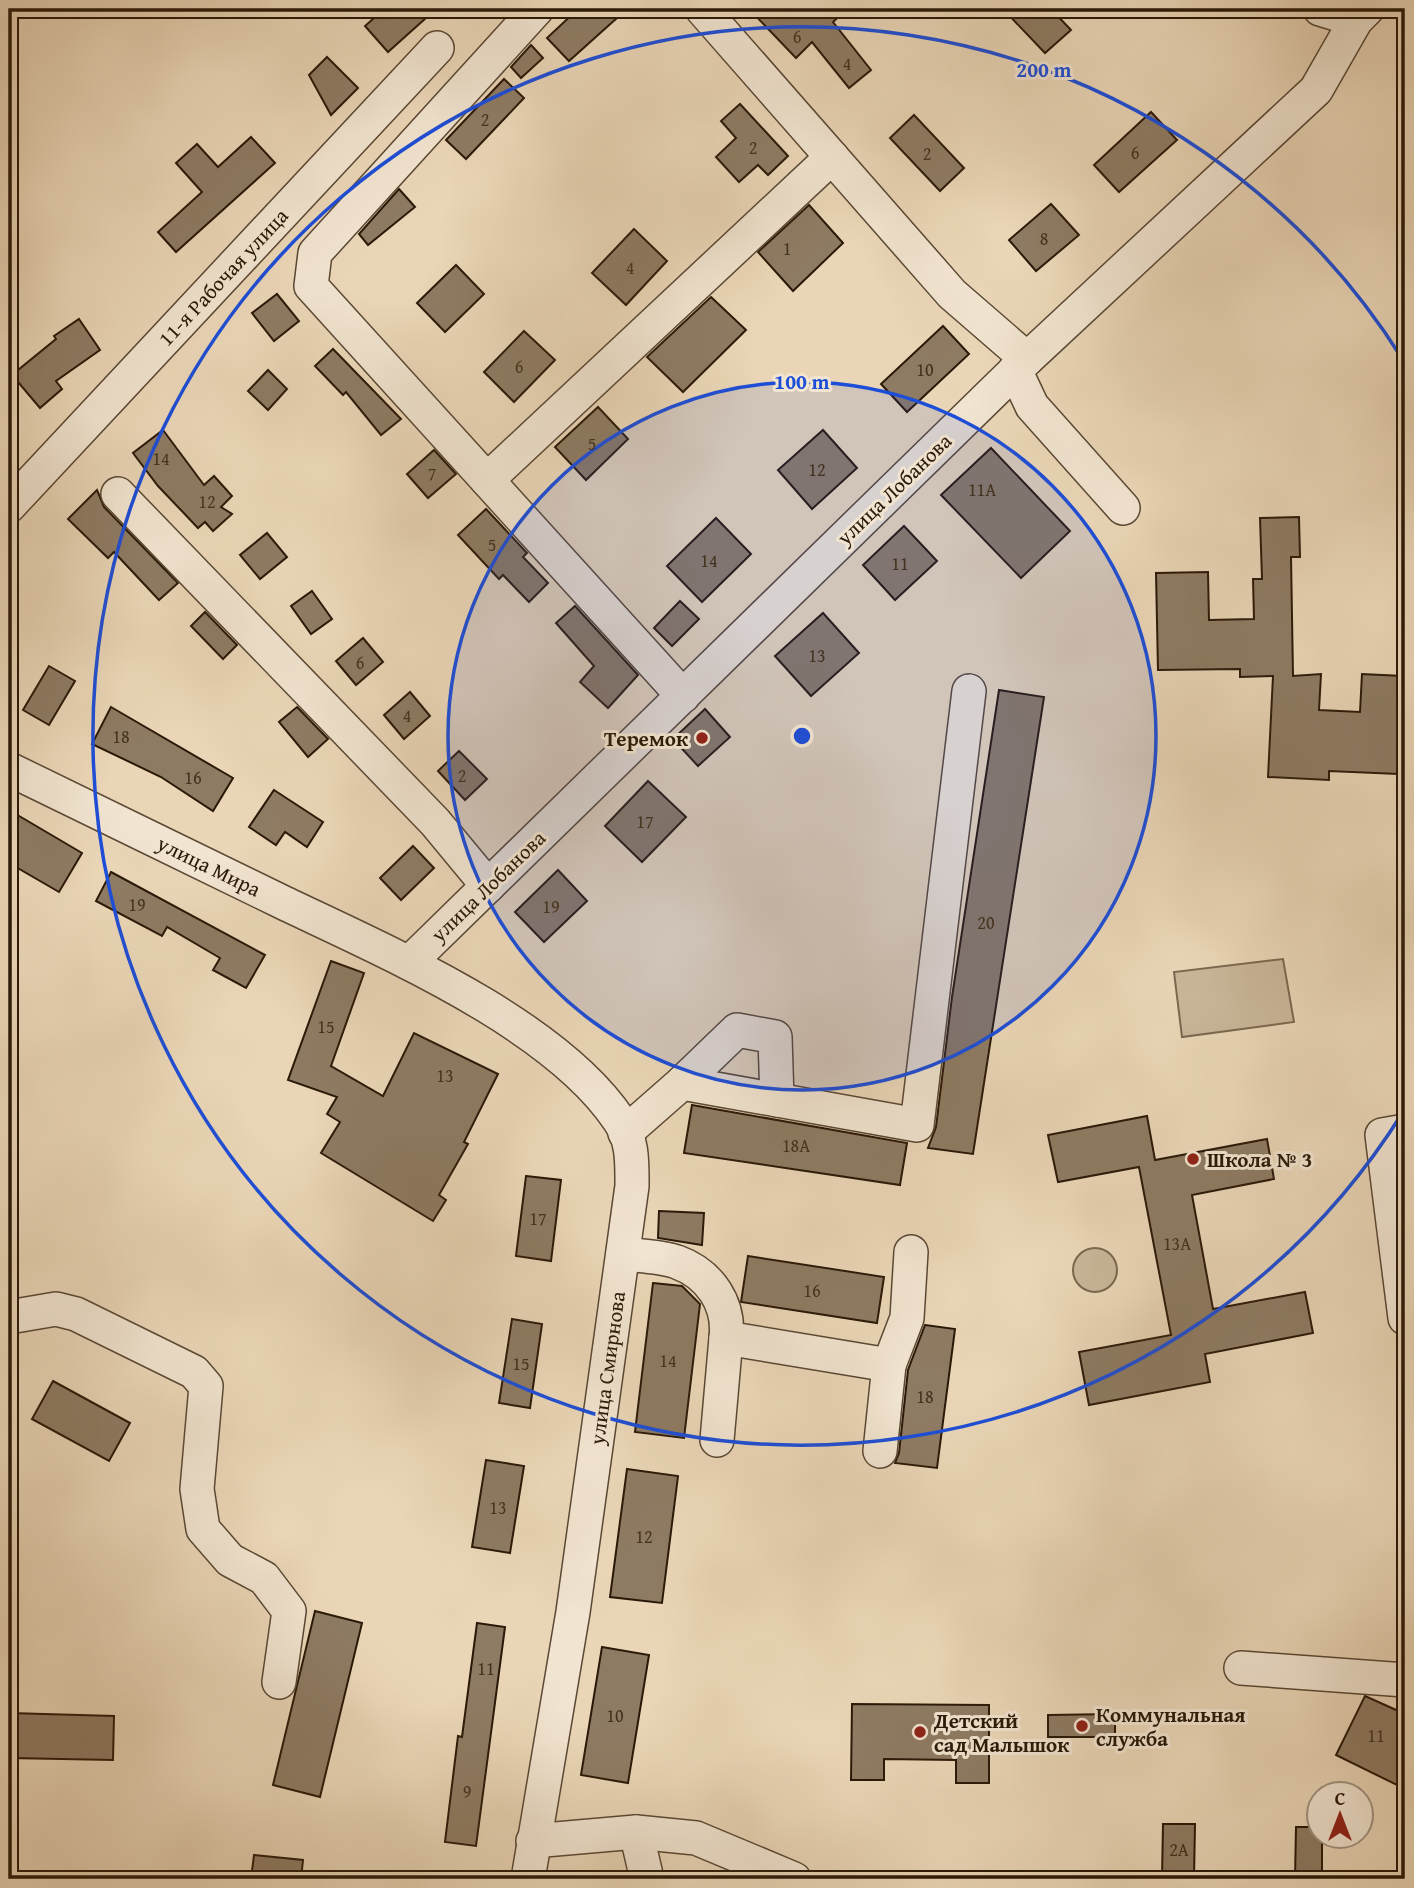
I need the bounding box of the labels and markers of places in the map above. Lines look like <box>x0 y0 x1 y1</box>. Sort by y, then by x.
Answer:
place label: Теремок <box>604 723 689 754</box>
centre of rings <box>790 724 814 748</box>
marker: Теремок <box>694 730 710 746</box>
place label: Школа № 3 <box>1207 1144 1312 1175</box>
marker: Школа № 3 <box>1185 1151 1201 1167</box>
place label: Коммунальная служба <box>1096 1699 1246 1754</box>
place label: Детский сад Малышок <box>933 1705 1070 1760</box>
marker: Коммунальная служба <box>1074 1718 1090 1734</box>
marker: Детский сад Малышок <box>912 1724 928 1740</box>

